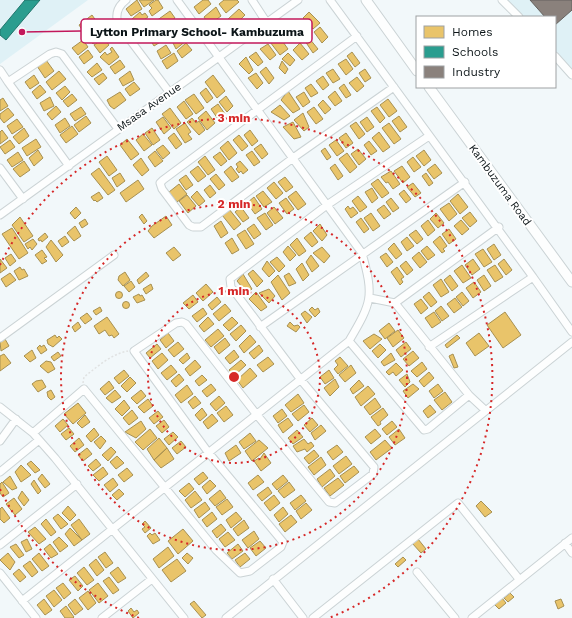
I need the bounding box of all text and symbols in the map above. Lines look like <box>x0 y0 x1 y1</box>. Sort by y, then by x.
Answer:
legend <box>416 16 556 88</box>
callout: Lytton Primary School- Kambuzuma <box>81 19 312 43</box>
text: Lytton Primary School- Kambuzuma <box>90 25 304 39</box>
text: Homes <box>452 25 493 39</box>
text: Schools <box>452 45 498 59</box>
text: Industry <box>452 65 501 79</box>
street label: Msasa Avenue <box>114 80 184 134</box>
text: 3 min <box>218 111 250 125</box>
street label: Kambuzuma Road <box>466 142 534 228</box>
text: 2 min <box>218 197 250 211</box>
text: 1 min <box>219 284 249 298</box>
centre of rings <box>227 370 241 384</box>

